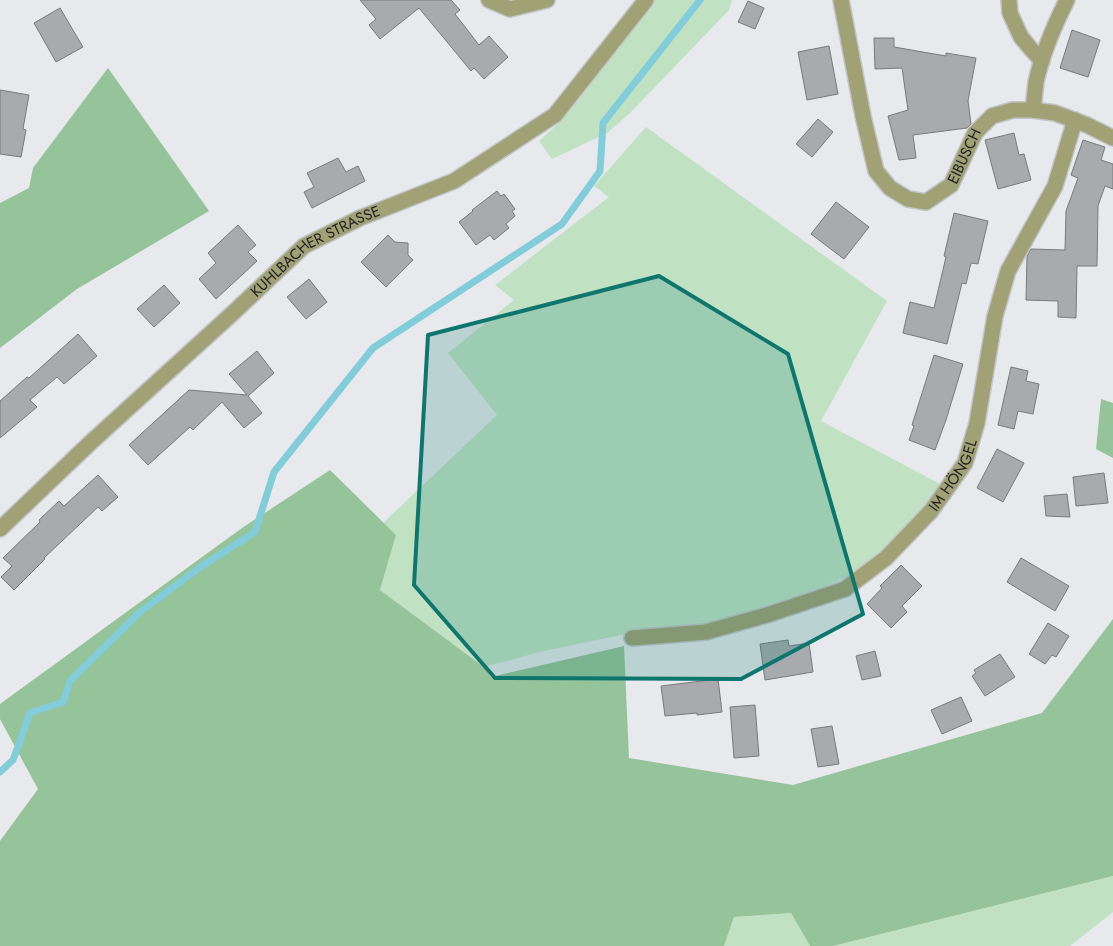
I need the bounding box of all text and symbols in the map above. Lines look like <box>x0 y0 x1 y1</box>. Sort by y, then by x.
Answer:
street label: EIBUSCH <box>942 125 987 187</box>
street label: KUHLBACHER STRASSE <box>245 200 383 302</box>
street label: IM HÖNGEL <box>923 436 983 516</box>

